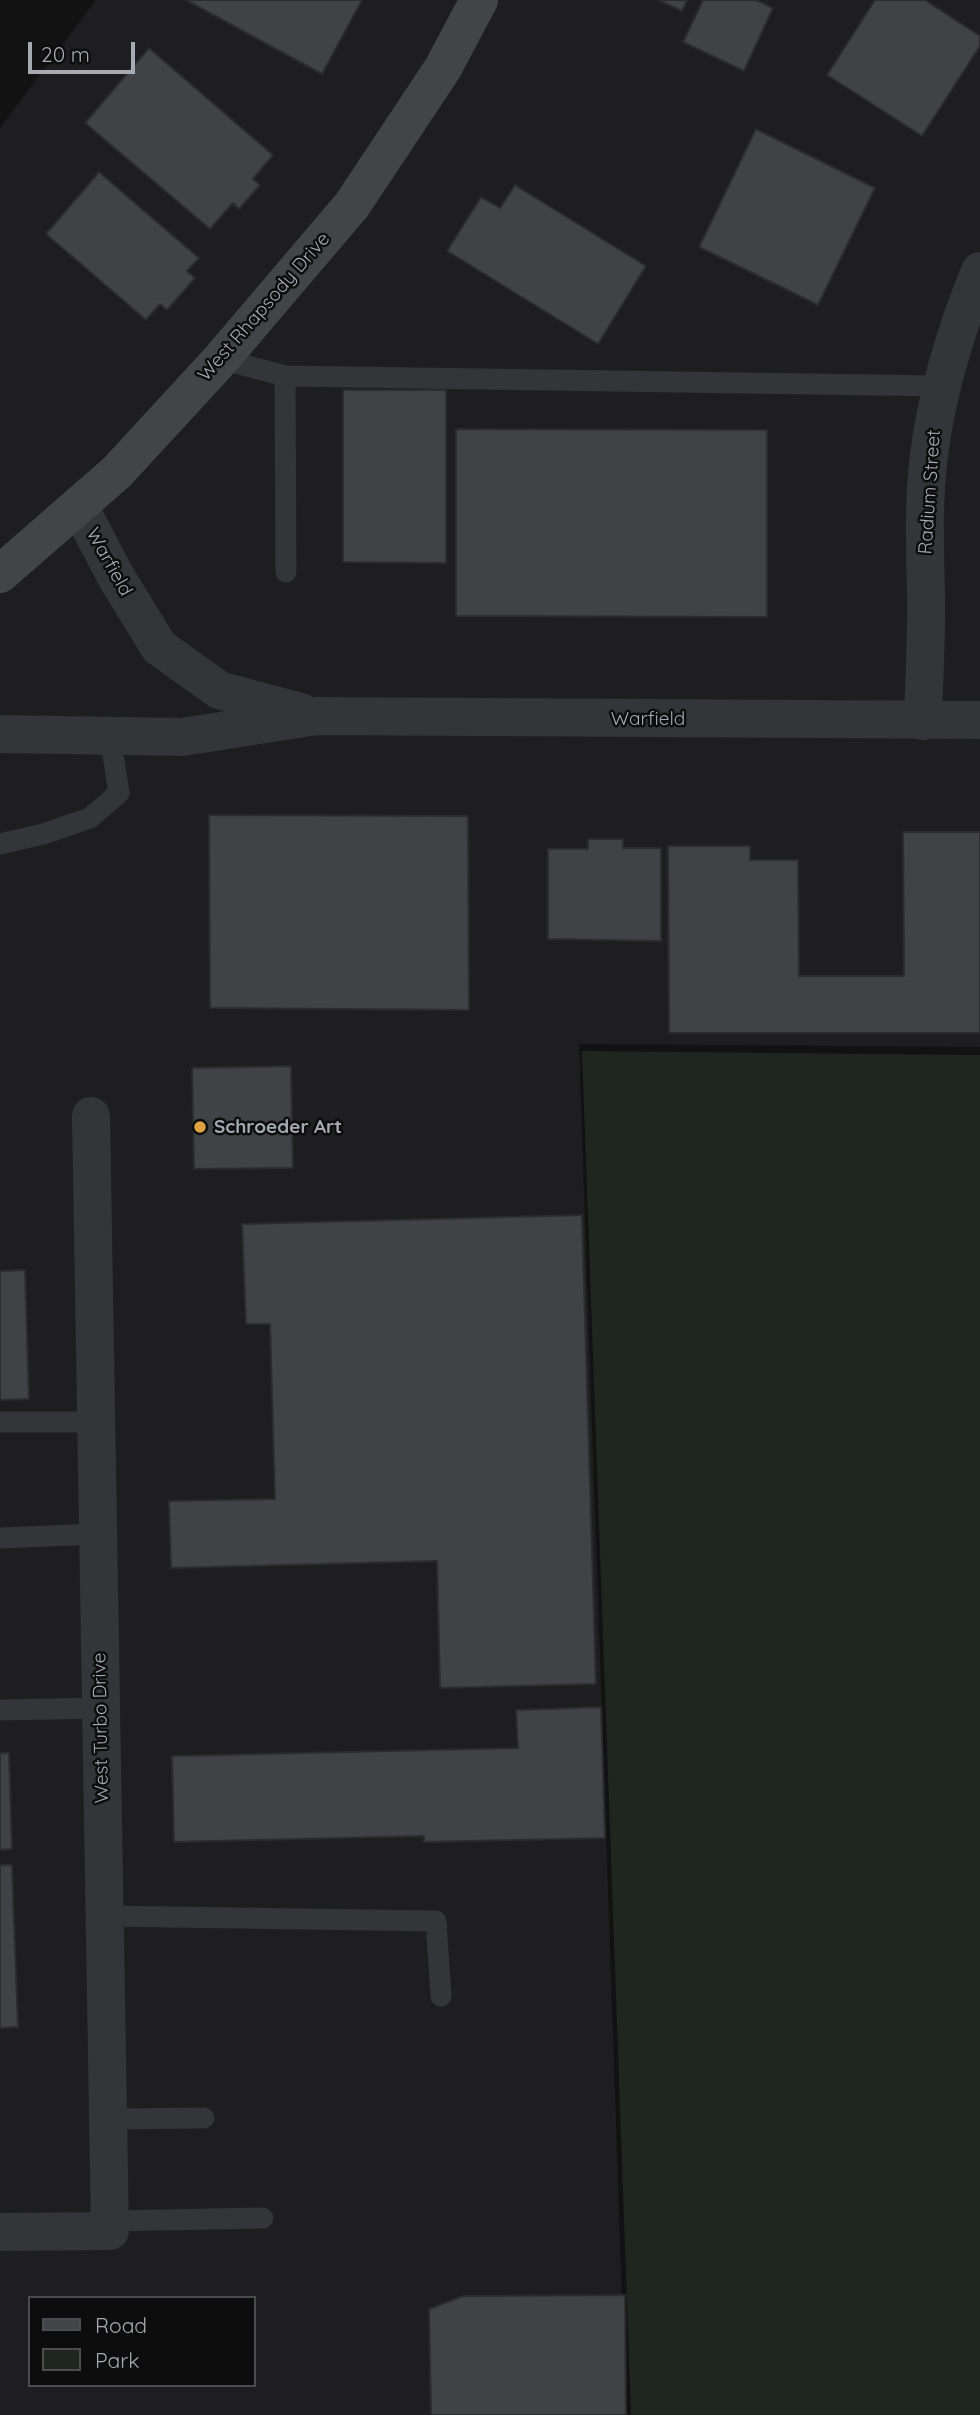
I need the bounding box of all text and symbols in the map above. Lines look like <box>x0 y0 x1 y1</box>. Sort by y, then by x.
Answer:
scale bar <box>32 28 138 72</box>
text: 20 m <box>41 41 90 67</box>
street label: West Rhapsody Drive <box>193 228 335 386</box>
street label: Radium Street <box>914 429 946 555</box>
street label: Warfield <box>81 524 137 600</box>
street label: Warfield <box>611 708 685 730</box>
place label: Schroeder Art <box>214 1116 342 1138</box>
marker: Schroeder Art <box>192 1119 208 1135</box>
street label: West Turbo Drive <box>88 1653 114 1803</box>
legend <box>28 2296 256 2387</box>
text: Road <box>95 2312 147 2338</box>
text: Park <box>95 2347 139 2373</box>

